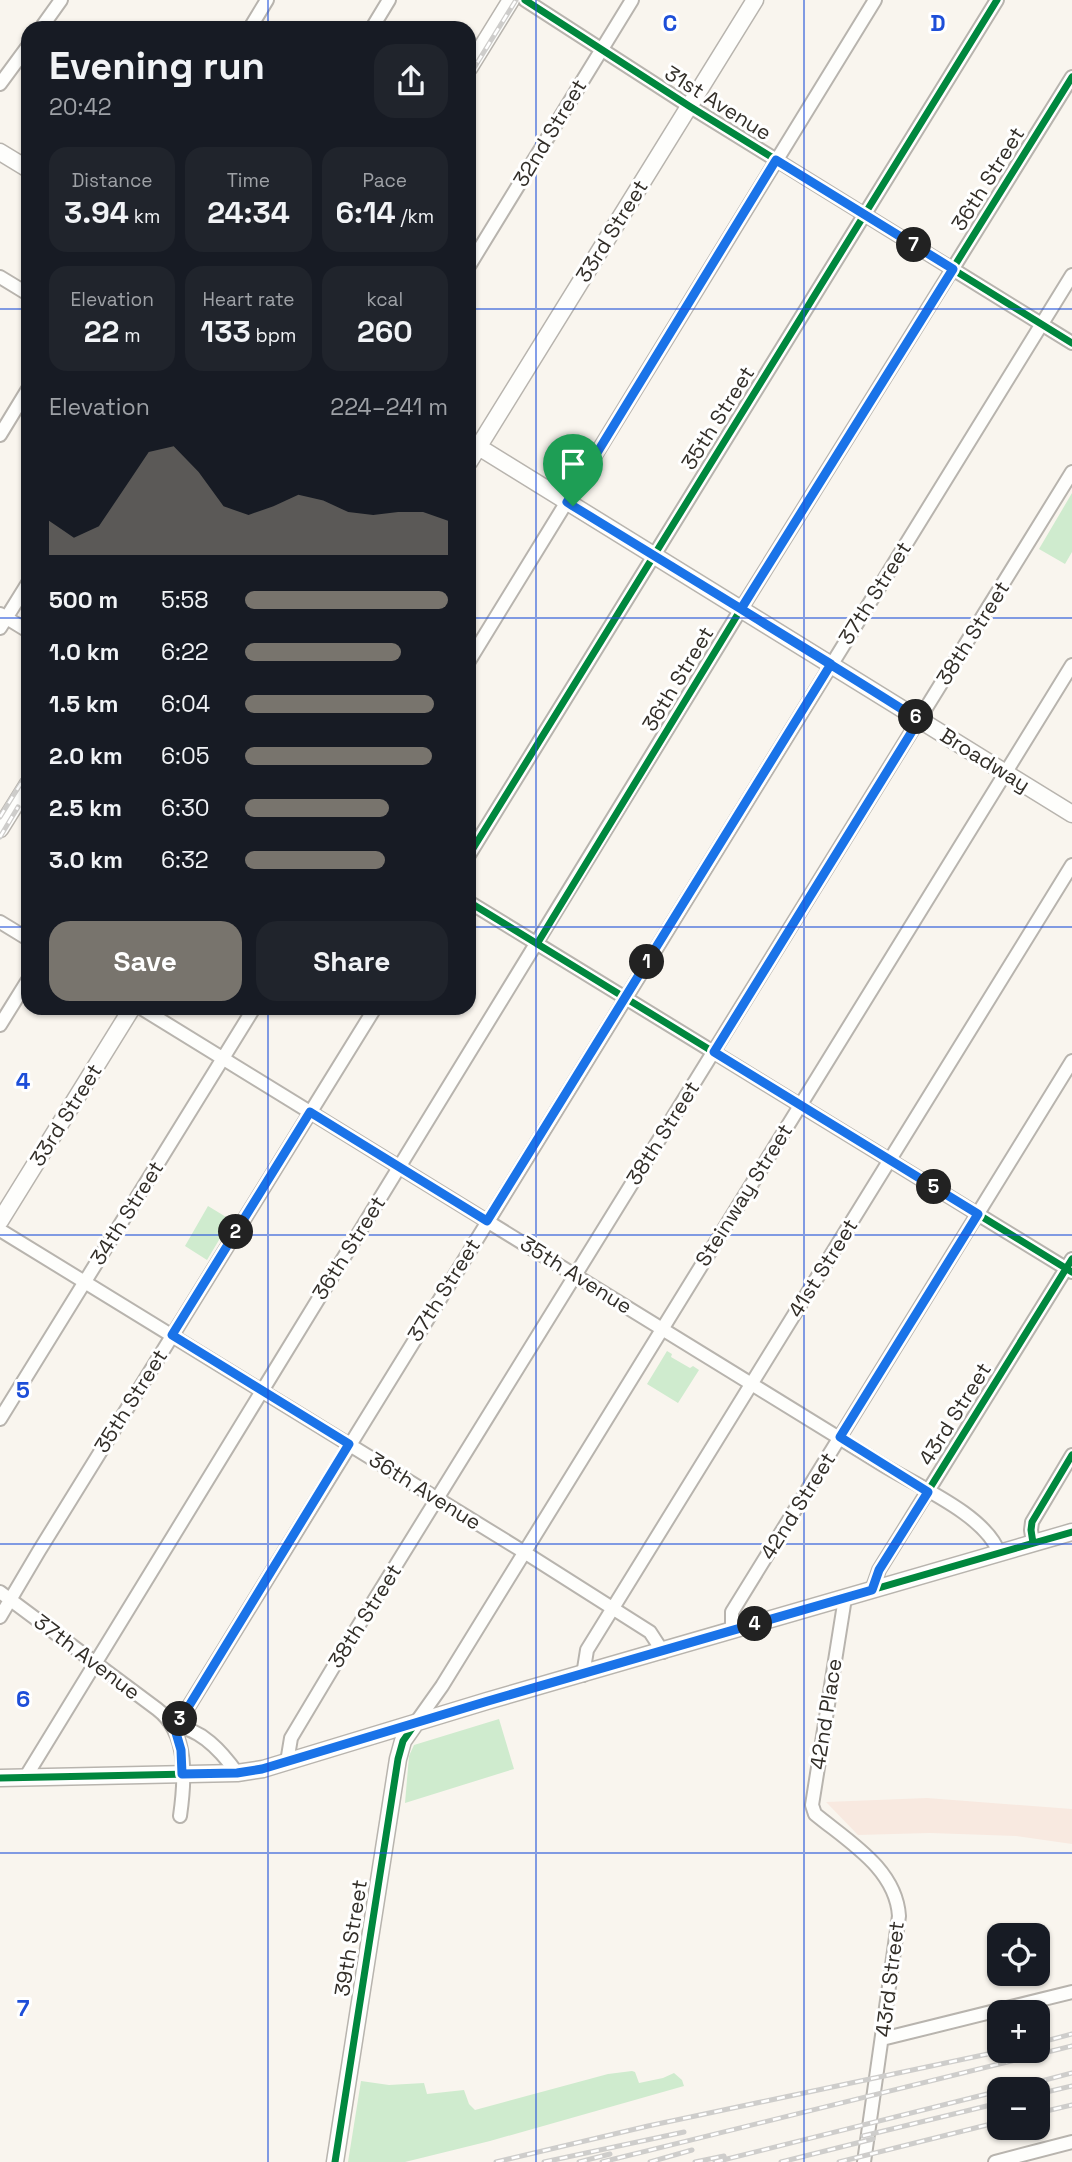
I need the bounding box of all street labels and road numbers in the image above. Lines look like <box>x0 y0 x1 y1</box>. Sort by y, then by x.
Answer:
street label: 31st Avenue <box>660 59 777 146</box>
street label: 32nd Street <box>507 74 592 192</box>
street label: 36th Street <box>945 122 1030 236</box>
street label: 33rd Street <box>569 174 654 287</box>
street label: 35th Street <box>675 361 760 475</box>
street label: 37th Street <box>832 536 917 649</box>
street label: 38th Street <box>930 576 1015 690</box>
street label: 36th Street <box>636 621 719 736</box>
street label: Broadway <box>935 721 1035 798</box>
street label: 33rd Street <box>23 1058 108 1171</box>
street label: 38th Street <box>620 1076 705 1190</box>
street label: Steinway Street <box>689 1118 798 1271</box>
street label: 34th Street <box>84 1156 169 1270</box>
street label: 36th Street <box>306 1191 391 1305</box>
street label: 41st Street <box>782 1213 864 1322</box>
street label: 35th Avenue <box>515 1229 637 1320</box>
street label: 37th Street <box>401 1233 486 1346</box>
street label: 35th Street <box>88 1344 173 1458</box>
street label: 43rd Street <box>912 1357 997 1470</box>
street label: 36th Avenue <box>364 1445 486 1536</box>
street label: 42nd Street <box>754 1447 841 1565</box>
street label: 38th Street <box>322 1559 407 1673</box>
street label: 37th Avenue <box>29 1608 146 1705</box>
street label: 42nd Place <box>803 1656 848 1771</box>
street label: 39th Street <box>328 1878 373 1998</box>
street label: 43rd Street <box>869 1920 910 2038</box>

